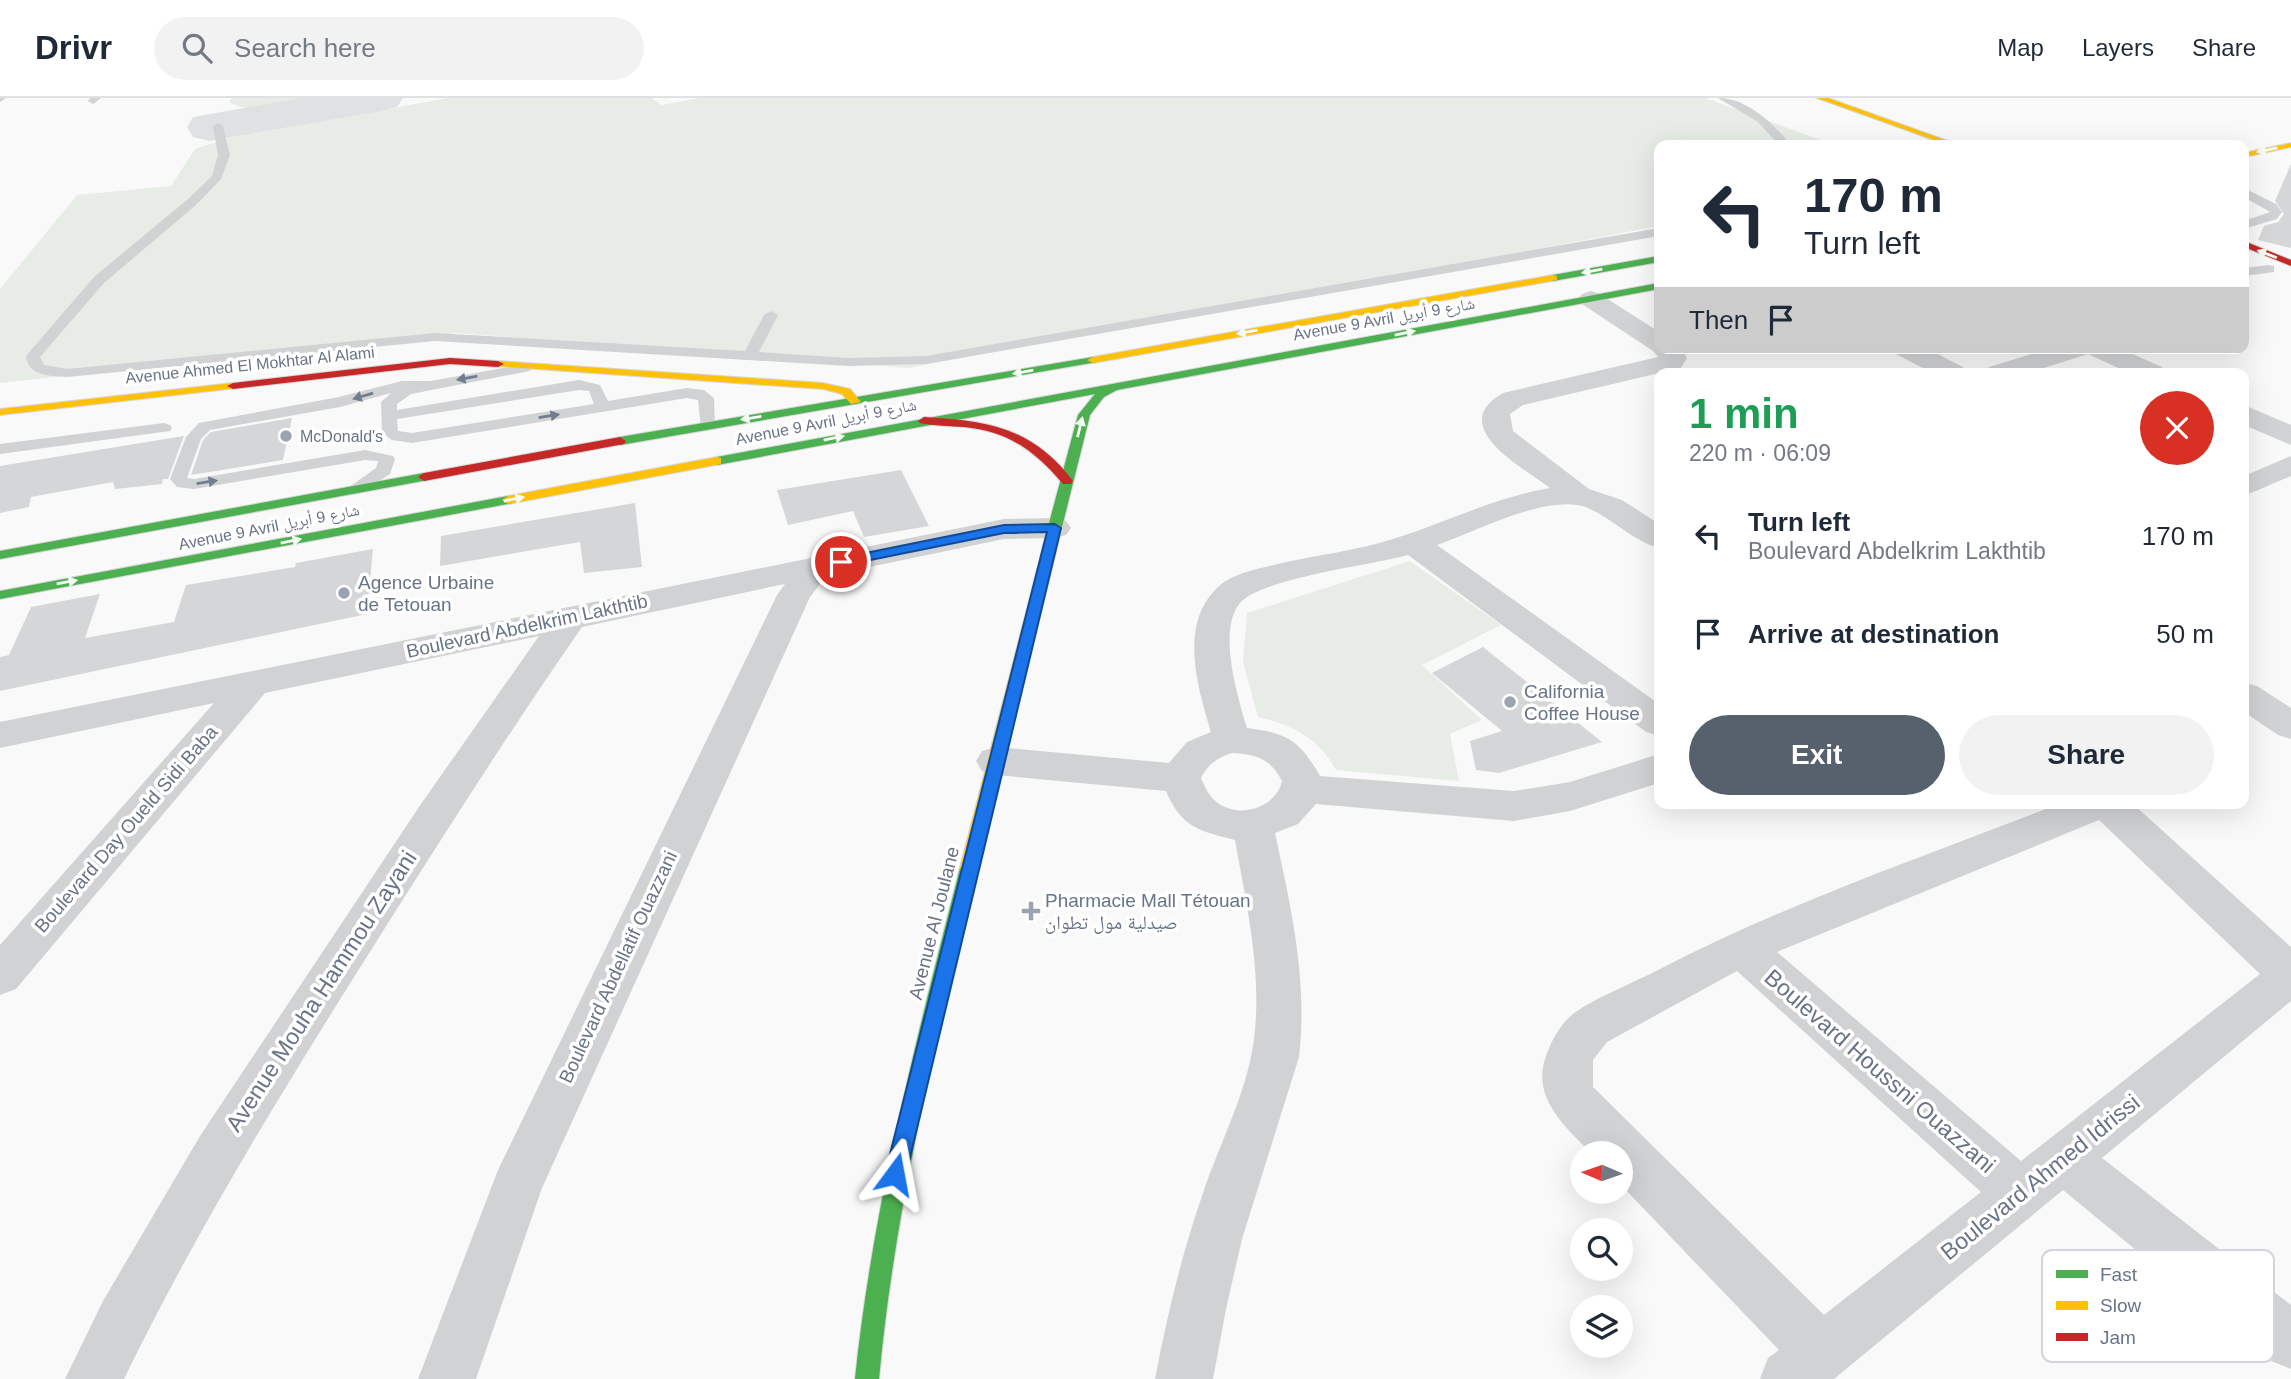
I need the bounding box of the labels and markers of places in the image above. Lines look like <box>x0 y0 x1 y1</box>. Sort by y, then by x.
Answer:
marker: McDonald's <box>278 428 294 444</box>
place label: McDonald's <box>300 428 383 445</box>
pin <box>811 532 871 592</box>
place label: Agence Urbaine de Tetouan <box>358 572 494 615</box>
marker: Agence Urbaine de Tetouan <box>336 585 352 601</box>
place label: California Coffee House <box>1524 681 1640 724</box>
marker: California Coffee House <box>1502 694 1518 710</box>
place label: Pharmacie Mall Tétouan صيدلية مول تطوان <box>1045 890 1251 934</box>
marker: Pharmacie Mall Tétouan صيدلية مول تطوان <box>1023 903 1039 919</box>

